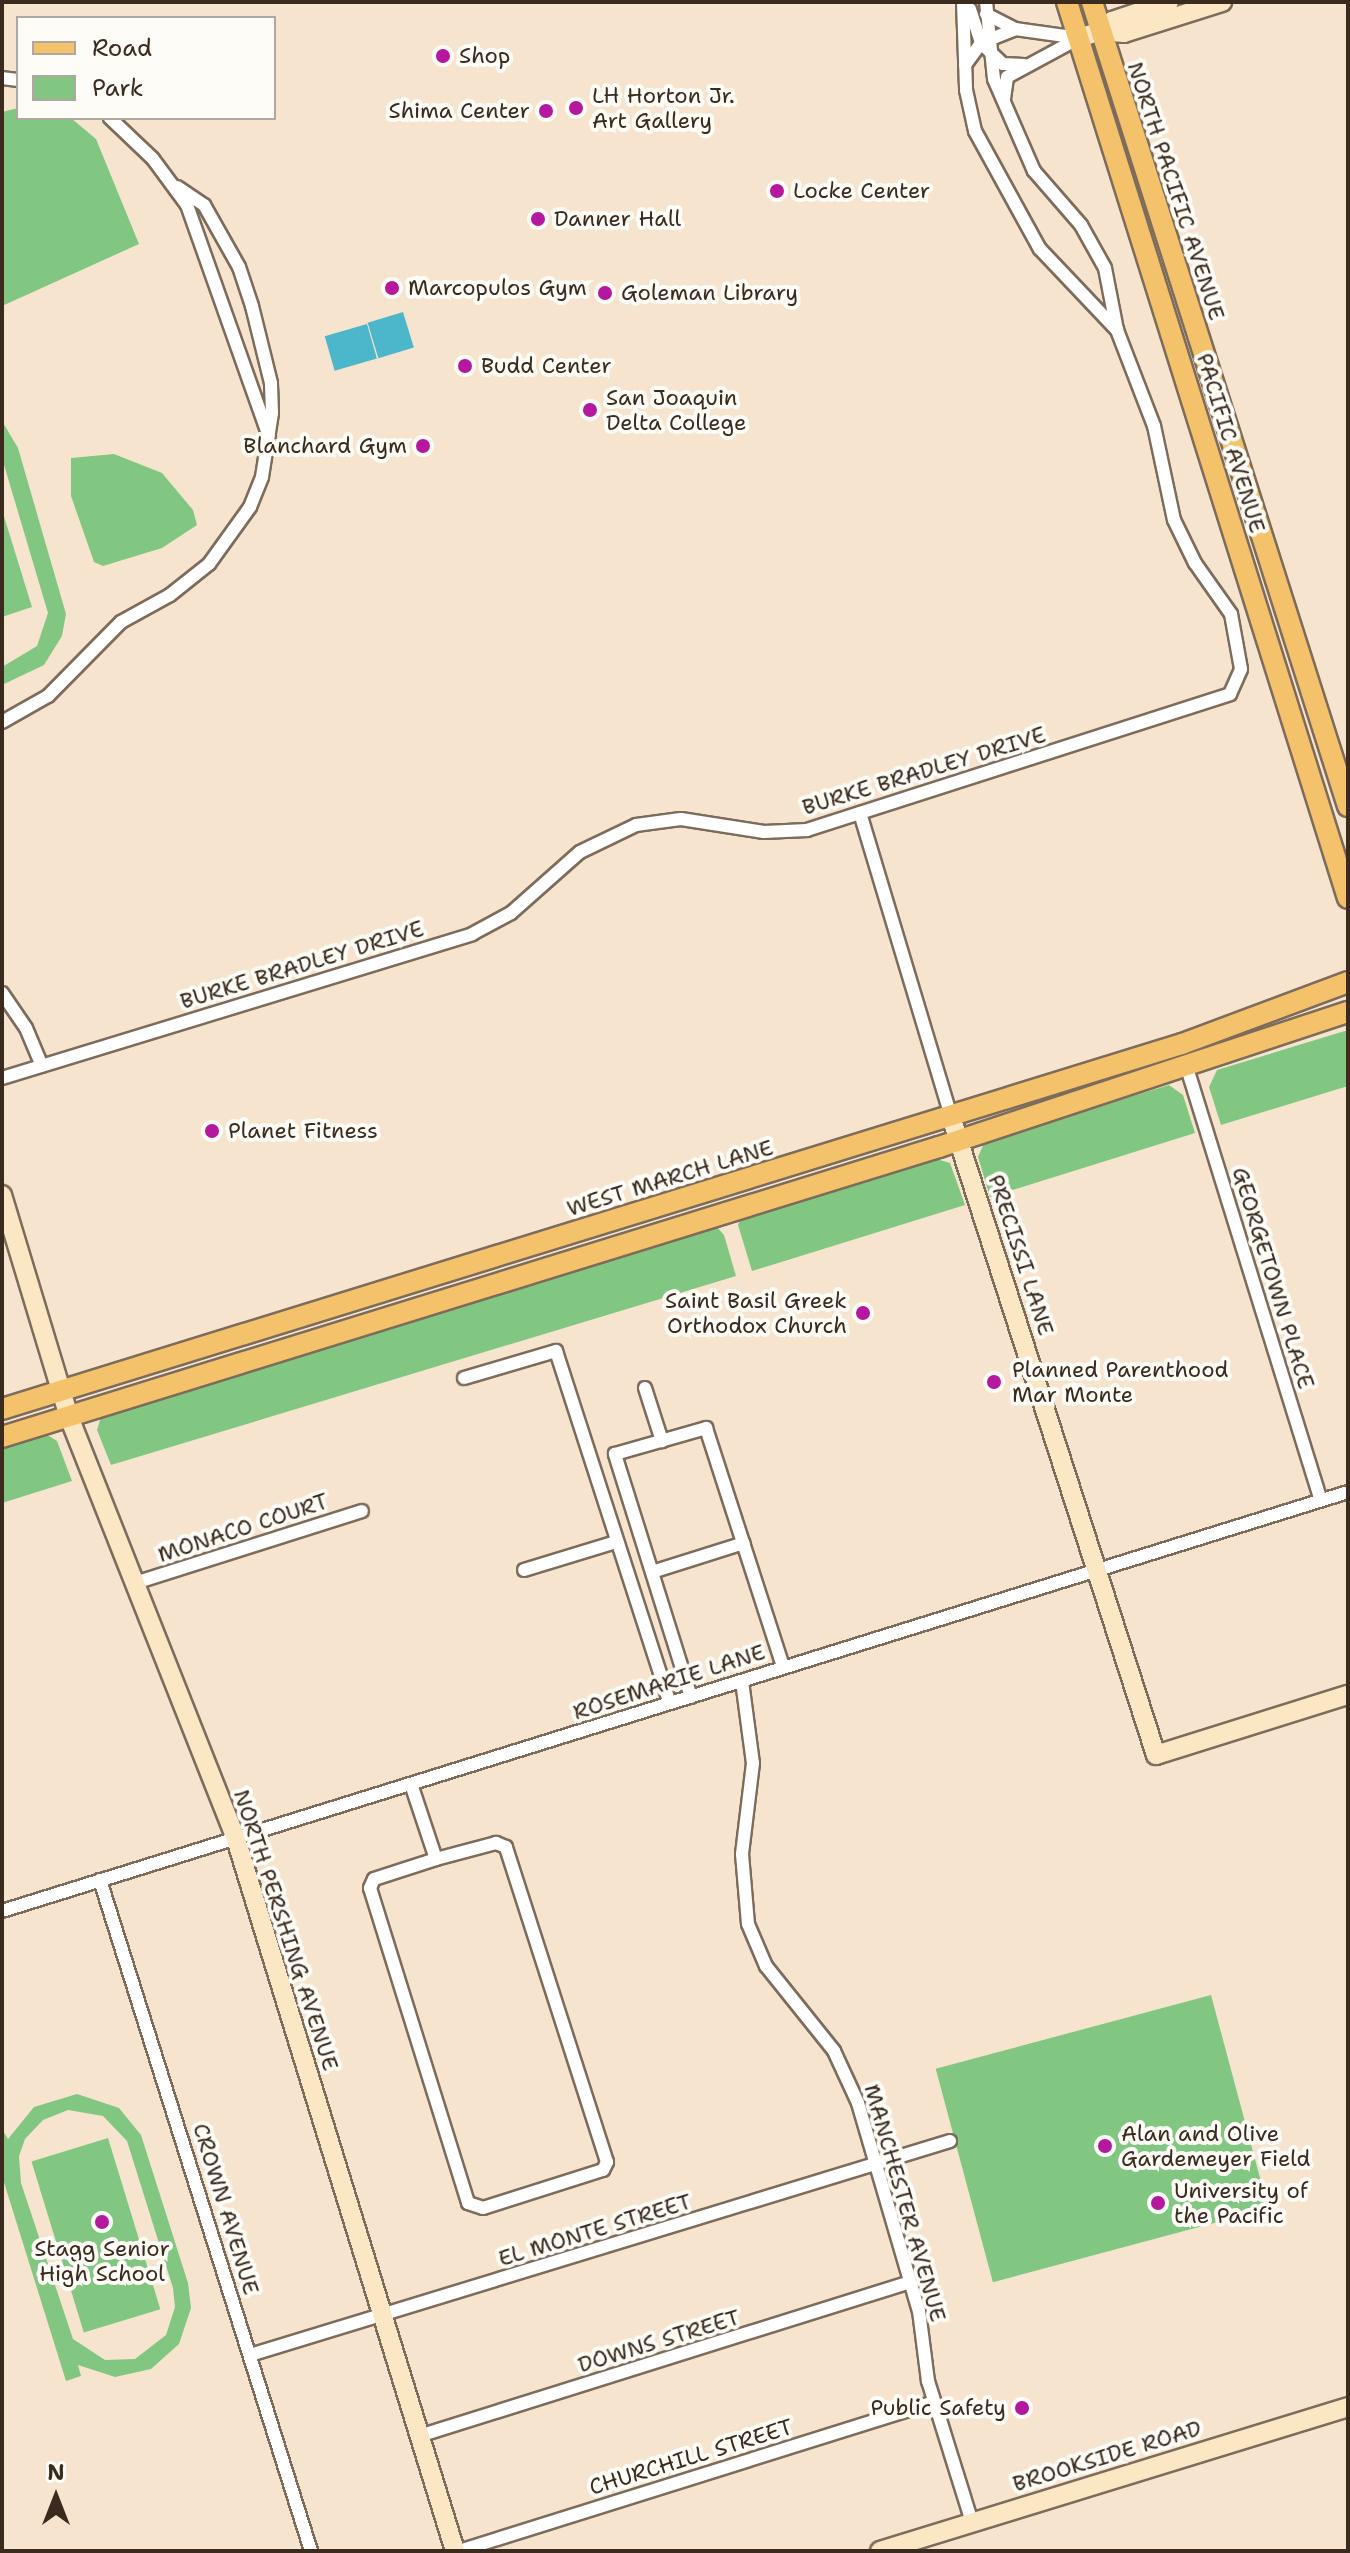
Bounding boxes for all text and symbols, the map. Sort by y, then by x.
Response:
legend [16,16,276,120]
text: Road [92,32,152,64]
place label: Shop [459,43,510,69]
marker: Shop [434,47,452,65]
street label: NORTH PACIFIC AVENUE [1122,59,1230,323]
text: Park [92,72,144,104]
place label: LH Horton Jr. Art Gallery [592,82,735,134]
place label: Shima Center [388,98,530,124]
marker: LH Horton Jr. Art Gallery [567,99,585,117]
marker: Shima Center [537,102,555,120]
place label: Locke Center [793,178,930,204]
marker: Locke Center [768,182,786,200]
place label: Danner Hall [554,206,681,232]
marker: Danner Hall [529,210,547,228]
place label: Marcopulos Gym [408,275,587,301]
marker: Marcopulos Gym [383,279,401,297]
place label: Goleman Library [621,280,798,306]
marker: Goleman Library [596,284,614,302]
street label: PACIFIC AVENUE [1191,350,1271,536]
place label: Budd Center [481,353,612,379]
marker: Budd Center [456,357,474,375]
place label: San Joaquin Delta College [606,384,746,436]
marker: San Joaquin Delta College [581,401,599,419]
place label: Blanchard Gym [243,433,407,459]
marker: Blanchard Gym [414,437,432,455]
street label: BURKE BRADLEY DRIVE [799,721,1049,821]
street label: BURKE BRADLEY DRIVE [177,915,427,1015]
place label: Planet Fitness [228,1118,378,1144]
marker: Planet Fitness [203,1122,221,1140]
street label: WEST MARCH LANE [564,1134,776,1222]
street label: GEORGETOWN PLACE [1227,1164,1319,1392]
street label: PRECISSI LANE [983,1171,1059,1339]
place label: Saint Basil Greek Orthodox Church [665,1287,847,1338]
marker: Saint Basil Greek Orthodox Church [854,1304,872,1322]
place label: Planned Parenthood Mar Monte [1012,1356,1229,1408]
marker: Planned Parenthood Mar Monte [983,1371,1005,1393]
street label: MONACO COURT [154,1488,332,1568]
street label: ROSEMARIE LANE [570,1639,768,1725]
street label: NORTH PERSHING AVENUE [228,1786,344,2074]
street label: MANCHESTER AVENUE [858,2081,952,2325]
street label: CROWN AVENUE [187,2120,265,2298]
place label: Alan and Olive Gardemeyer Field [1121,2120,1310,2172]
marker: Alan and Olive Gardemeyer Field [1096,2137,1114,2155]
place label: University of the Pacific [1174,2177,1308,2228]
street label: EL MONTE STREET [495,2188,695,2272]
marker: University of the Pacific [1149,2194,1167,2212]
marker: Stagg Senior High School [93,2213,111,2231]
place label: Stagg Senior High School [34,2235,170,2286]
street label: DOWNS STREET [575,2304,743,2378]
place label: Public Safety [870,2395,1006,2421]
marker: Public Safety [1013,2399,1031,2417]
street label: CHURCHILL STREET [586,2413,796,2501]
street label: BROOKSIDE ROAD [1010,2415,1204,2497]
north arrow [16,2457,96,2537]
text: N [47,2458,65,2487]

